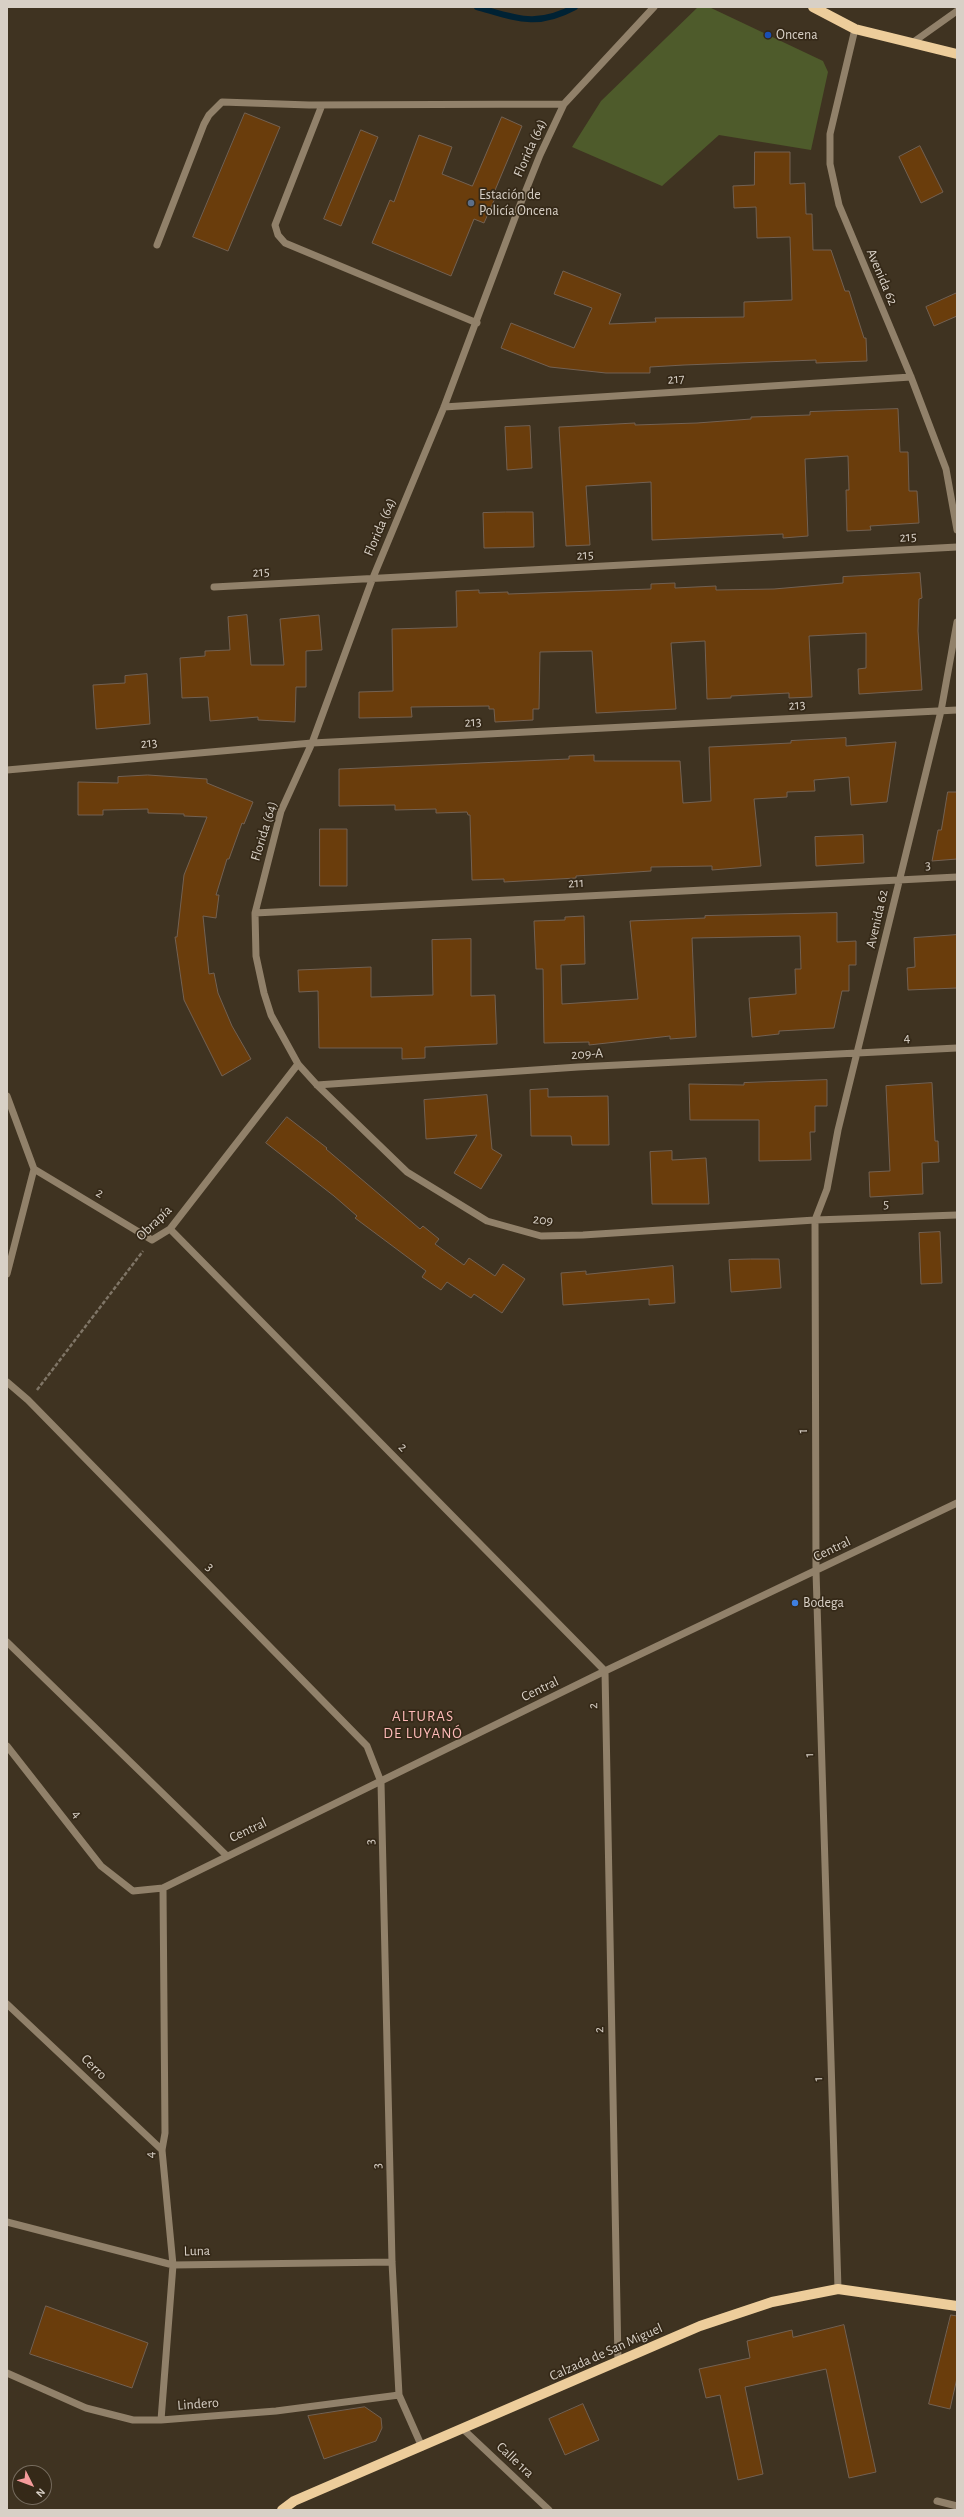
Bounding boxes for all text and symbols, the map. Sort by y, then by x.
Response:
place label: Oncena [776,27,818,43]
marker: Oncena [763,30,773,40]
street label: Florida (64) [510,116,550,180]
place label: Estación de Policía Oncena [479,187,559,220]
marker: Estación de Policía Oncena [466,198,476,208]
street label: Avenida 62 [863,246,901,308]
street label: 217 [667,370,685,388]
street label: Florida (64) [360,495,400,559]
street label: 215 [899,528,917,546]
street label: 215 [576,546,594,564]
street label: 215 [252,563,270,581]
street label: 213 [788,696,806,714]
street label: 213 [464,713,482,731]
street label: 213 [140,734,158,752]
street label: Florida (64) [247,799,281,863]
street label: 3 [925,857,931,873]
street label: 211 [568,874,584,892]
street label: Avenida 62 [862,888,892,950]
street label: 4 [903,1029,911,1047]
street label: 209-A [571,1045,603,1063]
street label: 2 [93,1184,107,1202]
street label: 5 [883,1196,889,1212]
street label: Obrapía [132,1202,176,1244]
street label: 209 [532,1210,554,1230]
street label: 1 [795,1429,811,1433]
street label: 2 [395,1439,411,1455]
street label: Central [811,1533,853,1565]
street label: 3 [202,1559,218,1575]
place label: Bodega [803,1595,844,1611]
marker: Bodega [790,1598,800,1608]
street label: Central [519,1673,561,1705]
street label: 2 [585,1703,601,1709]
district label: ALTURAS DE LUYANÓ [383,1707,463,1742]
street label: 1 [801,1752,817,1758]
street label: 4 [68,1806,86,1822]
street label: Central [227,1814,269,1846]
street label: 3 [362,1839,378,1845]
street label: 2 [591,2027,607,2033]
street label: Cerro [78,2051,110,2083]
street label: 1 [810,2076,826,2082]
street label: 4 [142,2151,158,2159]
street label: 3 [369,2163,385,2169]
street label: Luna [184,2242,210,2260]
street label: Calzada de San Miguel [547,2320,665,2384]
street label: Lindero [177,2394,219,2414]
street label: Calle 1ra [493,2438,537,2482]
north arrow [12,2465,52,2505]
text: N [34,2486,47,2499]

